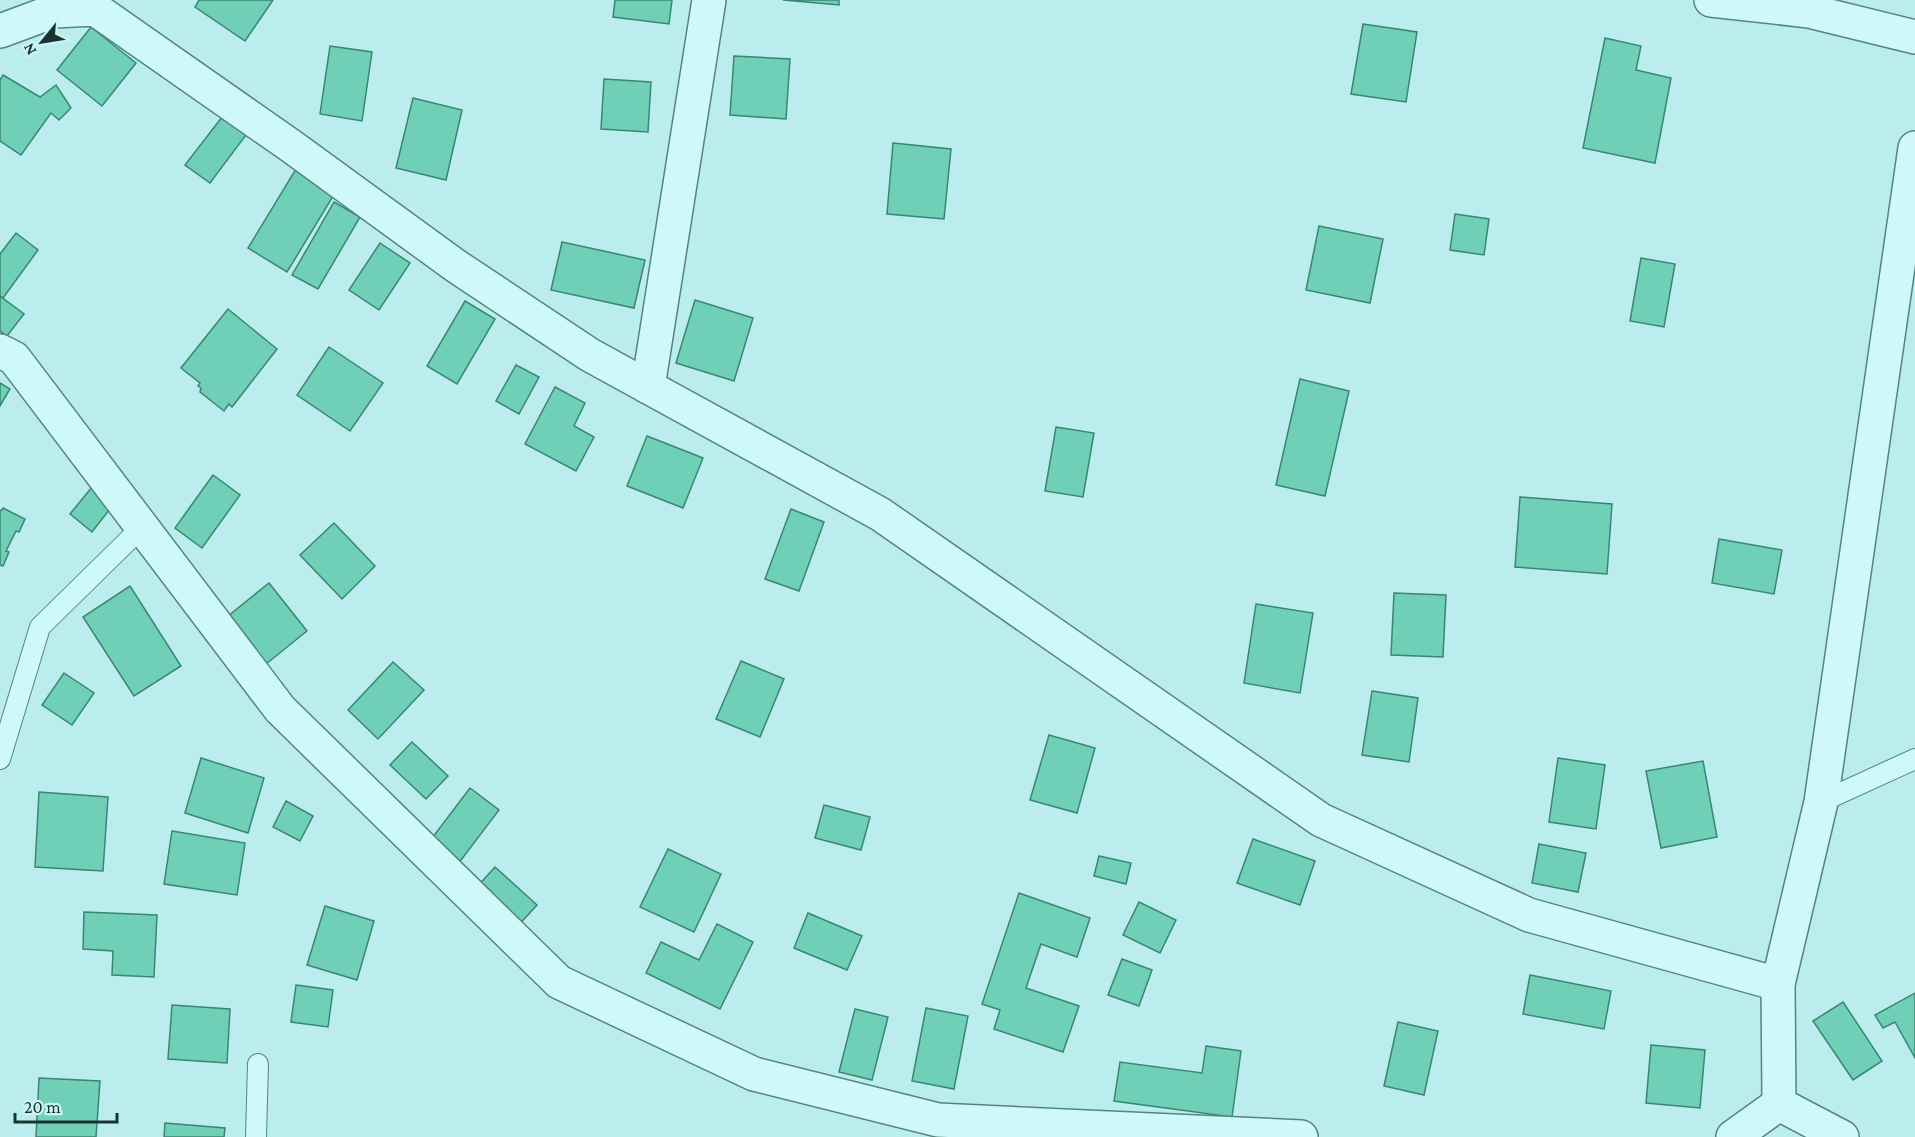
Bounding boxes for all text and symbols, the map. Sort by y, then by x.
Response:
north arrow [12,12,72,72]
text: N [19,40,40,58]
scale bar [15,1086,117,1124]
text: 20 m [24,1097,61,1117]

